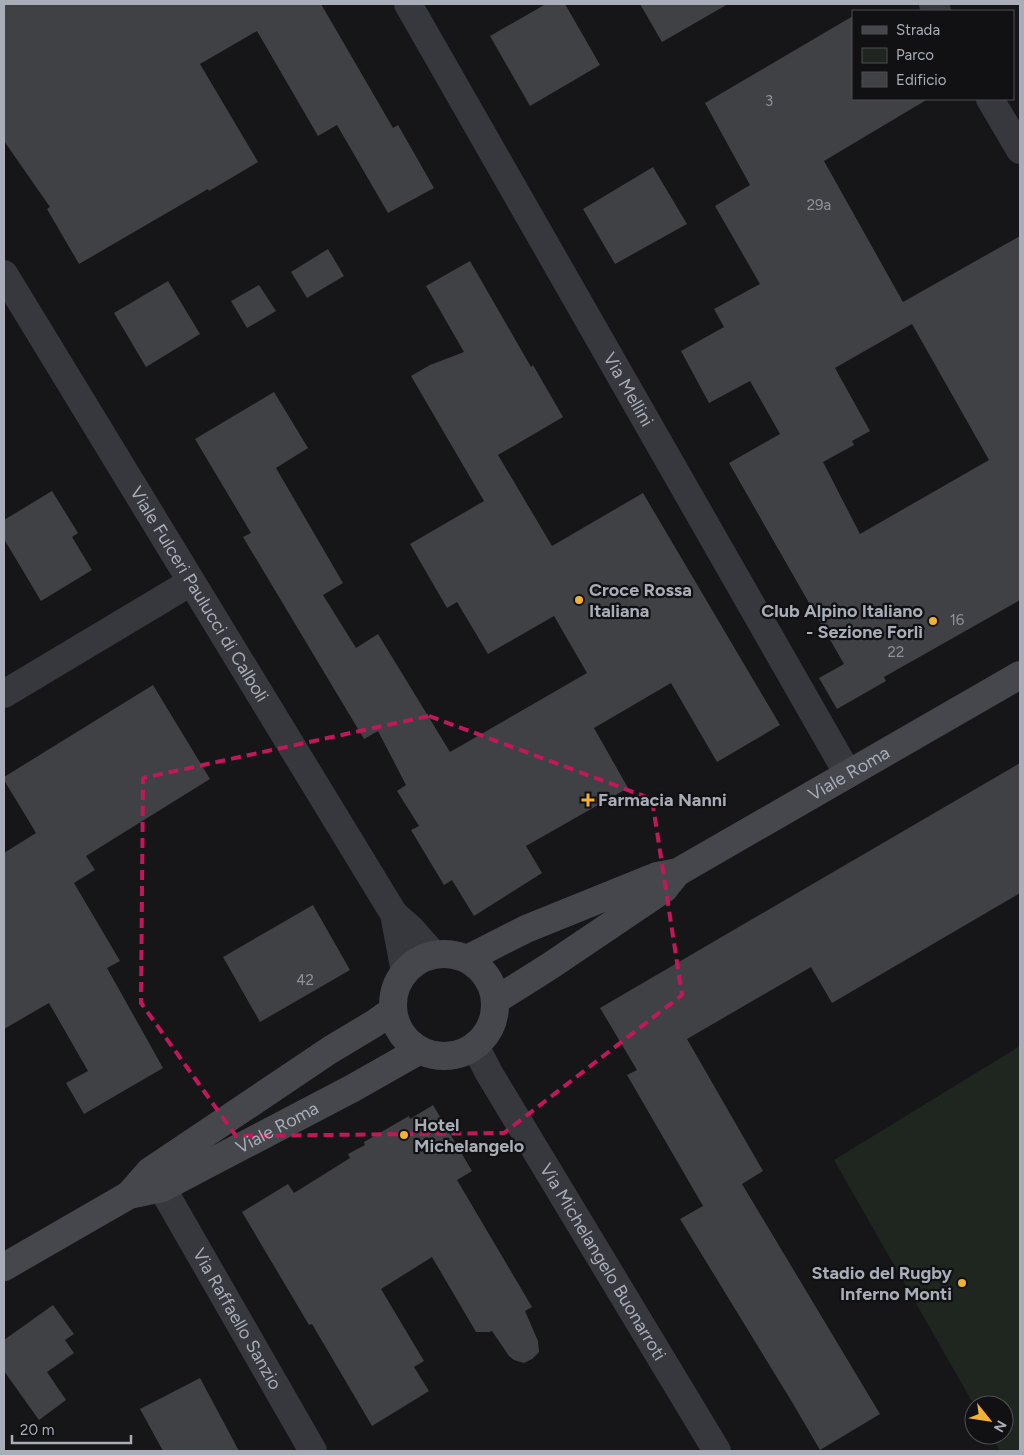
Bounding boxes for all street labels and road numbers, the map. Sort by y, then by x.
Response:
street label: Via Mellini [598,349,658,430]
street label: Viale Fulceri Paulucci di Calboli [125,483,273,706]
street label: Viale Roma [804,742,893,806]
street label: Viale Roma [232,1097,322,1158]
street label: Via Michelangelo Buonarroti [535,1159,671,1364]
street label: Via Raffaello Sanzio [188,1244,286,1394]

